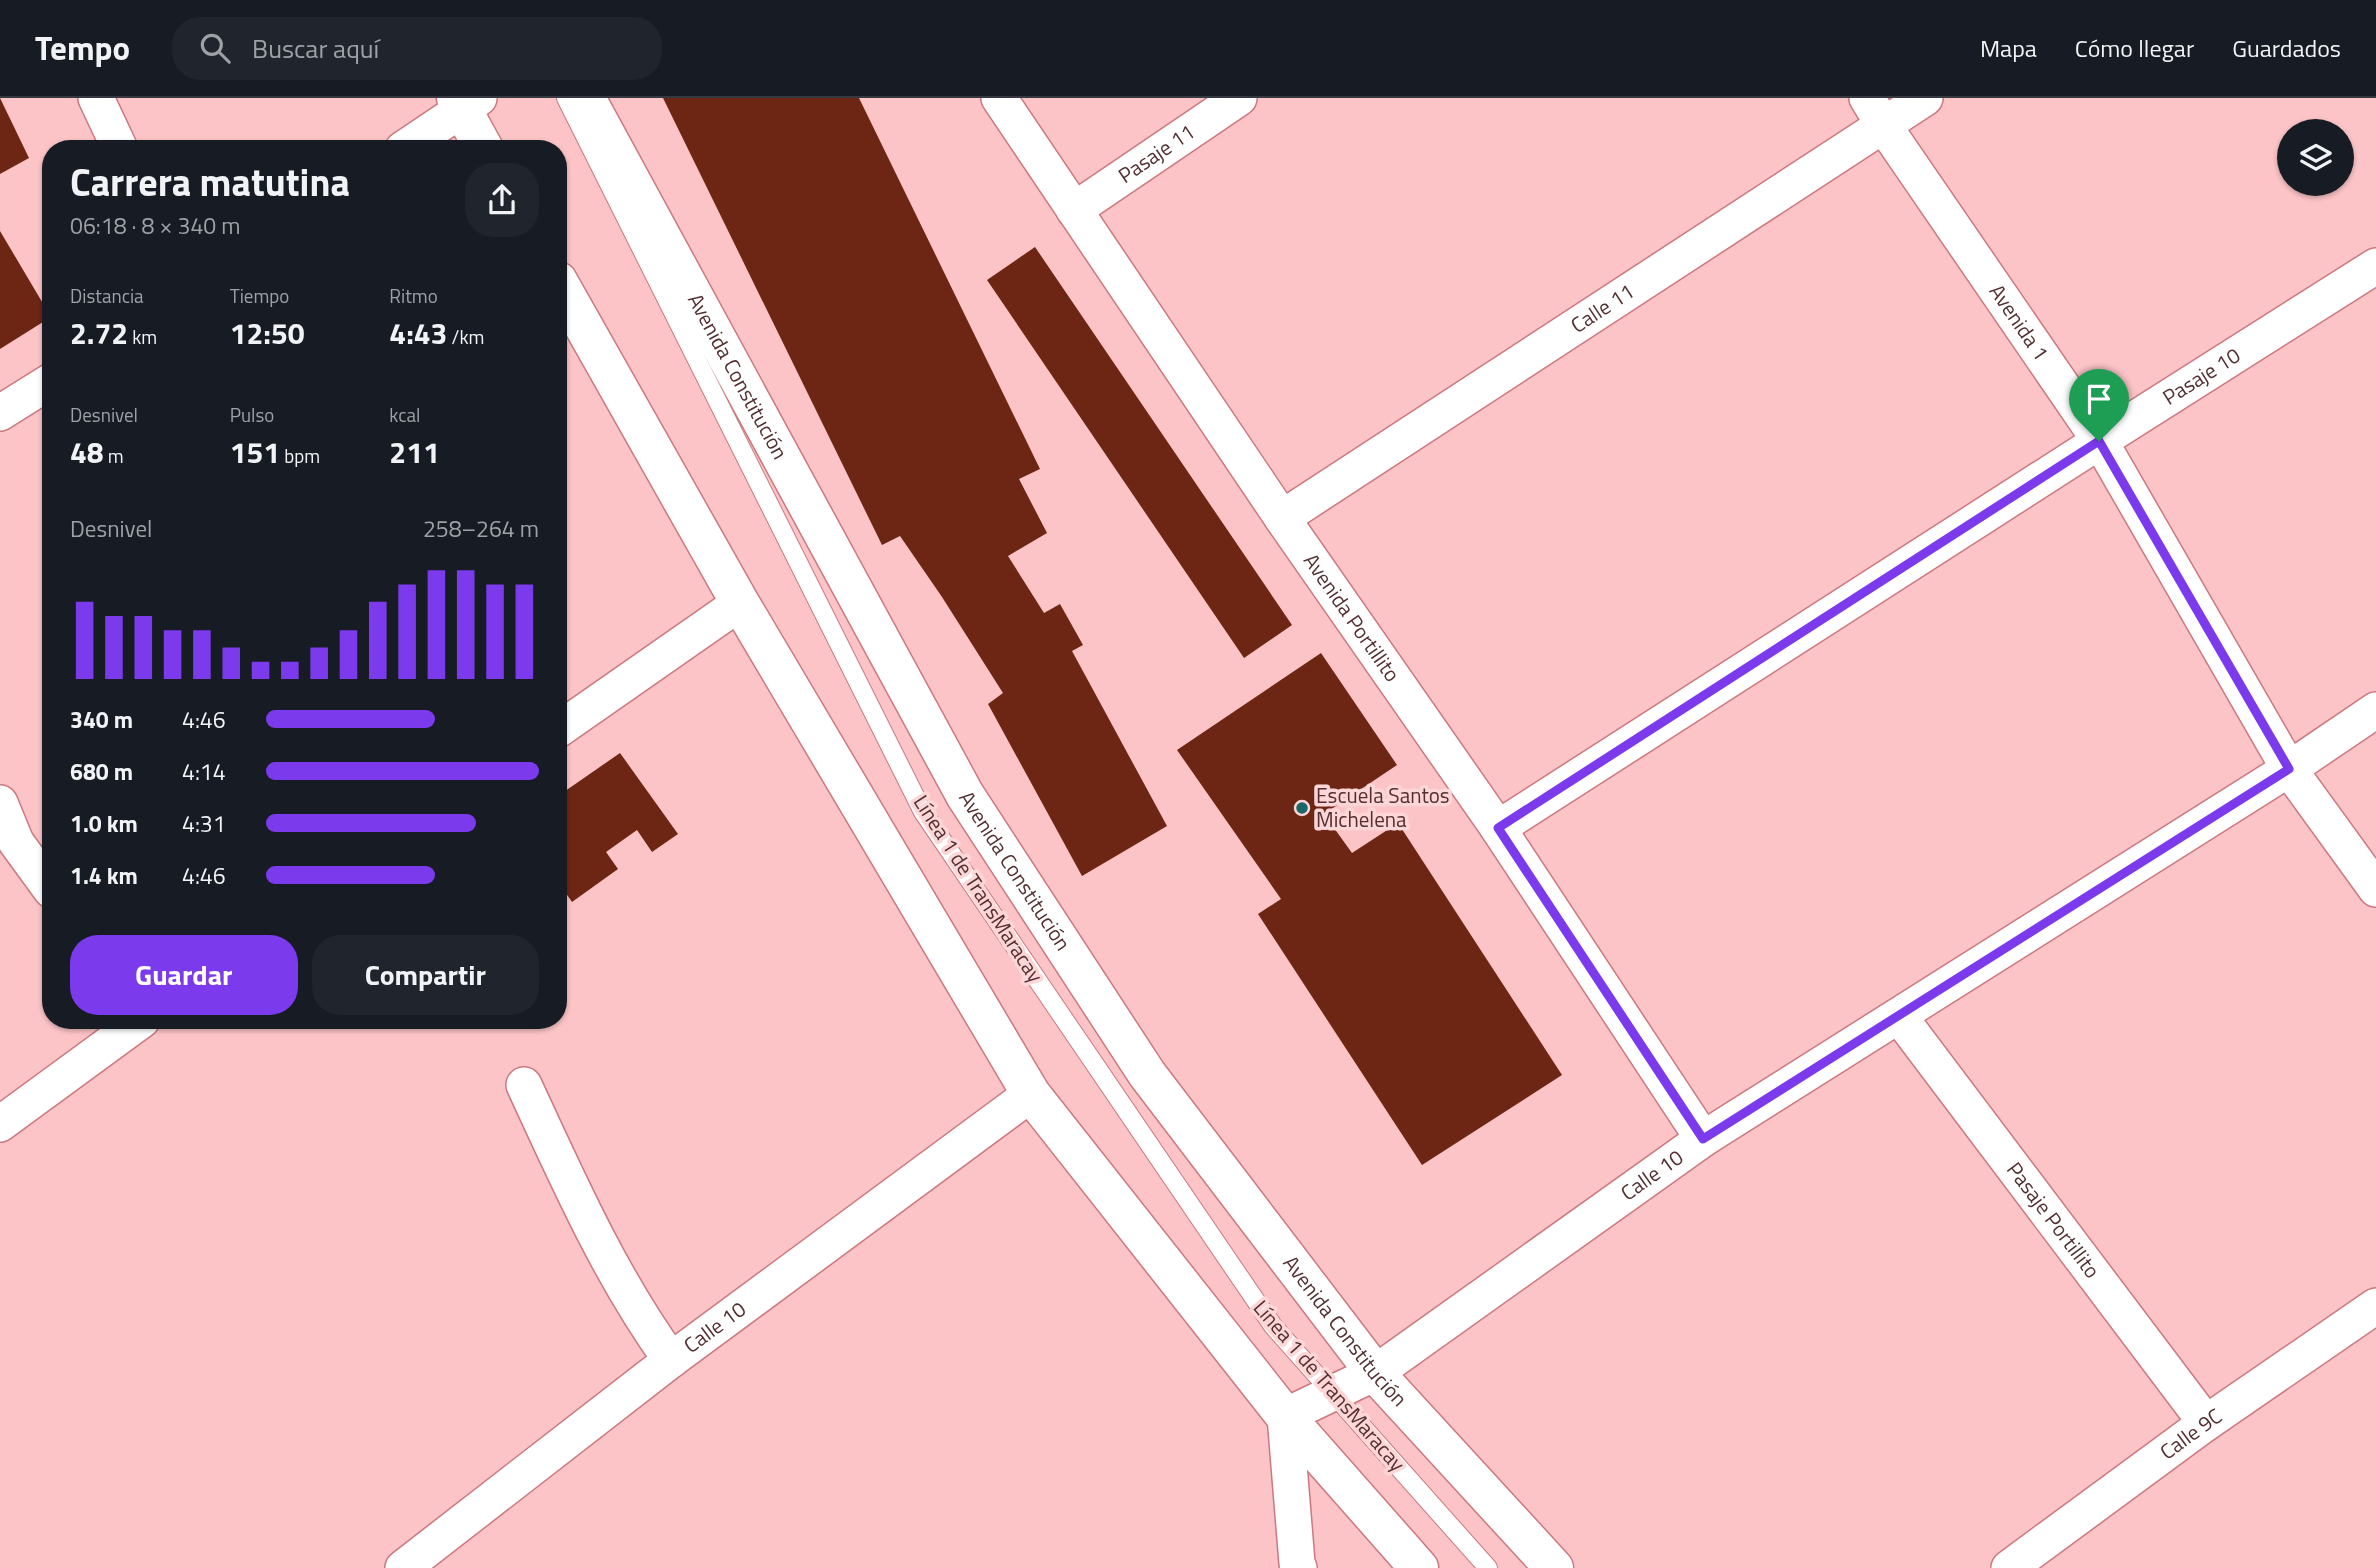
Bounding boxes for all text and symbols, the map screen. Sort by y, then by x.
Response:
search box [172,17,662,80]
text: Tempo [35,23,130,73]
icon: search [196,29,234,67]
text: Buscar aquí [252,29,379,68]
text: Mapa [1980,30,2037,66]
text: Cómo llegar [2075,30,2194,66]
text: Guardados [2232,30,2341,66]
street label: Pasaje 11 [1111,115,1201,191]
map controls [2277,119,2354,196]
button: layers [2277,119,2354,196]
text: Carrera matutina [70,153,350,211]
button: share [465,163,539,237]
text: 06:18 · 8 × 340 m [70,208,240,243]
street label: Calle 11 [1564,275,1640,340]
street label: Avenida 1 [1982,277,2057,367]
text: Distancia [70,281,144,310]
text: Tiempo [230,281,289,310]
text: Ritmo [389,281,438,310]
street label: Avenida Constitución [680,287,797,465]
text: 2.72 [70,310,128,356]
text: 12:50 [230,310,305,356]
text: 4:43 [389,310,447,356]
text: km [128,322,157,351]
text: /km [447,322,484,351]
street label: Pasaje 10 [2156,339,2246,412]
pin [2069,369,2129,441]
icon: arrive [2080,380,2118,418]
text: Desnivel [70,400,138,429]
text: Pulso [230,400,274,429]
text: kcal [389,400,420,429]
text: 48 [70,429,104,475]
text: 151 [230,429,280,475]
text: 211 [389,429,440,475]
text: m [104,441,124,470]
text: bpm [280,441,320,470]
text: Desnivel [70,511,152,546]
text: 258–264 m [423,511,539,546]
street label: Avenida Portillito [1296,546,1408,688]
text: 340 m [70,702,133,737]
text: 4:46 [182,702,226,737]
text: 680 m [70,754,133,789]
text: 4:14 [182,754,226,789]
place label: Escuela Santos Michelena [1316,779,1450,835]
street label: Avenida Constitución [951,784,1079,957]
street label: Línea 1 de TransMaracay [906,788,1052,989]
marker: Escuela Santos Michelena [1294,800,1310,816]
text: 1.0 km [70,806,138,841]
text: 4:31 [182,806,226,841]
text: 1.4 km [70,858,138,893]
text: 4:46 [182,858,226,893]
button: Guardar [70,935,298,1015]
button: Compartir [312,935,539,1015]
street label: Calle 10 [1614,1141,1689,1208]
street label: Pasaje Portillito [1999,1155,2108,1285]
street label: Avenida Constitución [1276,1248,1415,1413]
street label: Calle 10 [677,1293,752,1360]
street label: Línea 1 de TransMaracay [1246,1293,1413,1478]
street label: Calle 9C [2153,1400,2228,1467]

